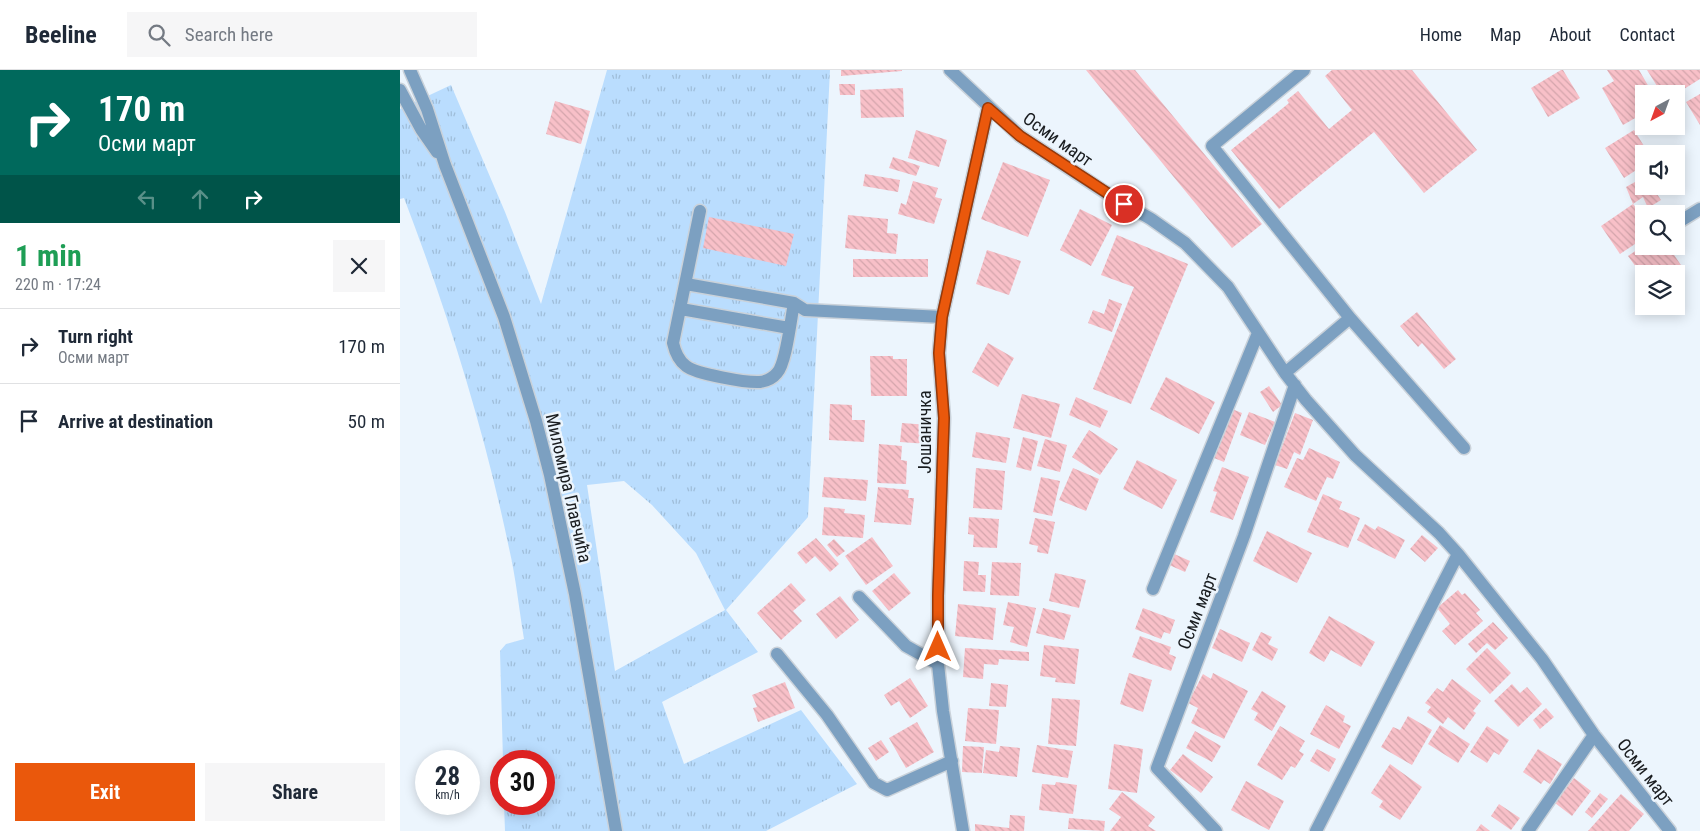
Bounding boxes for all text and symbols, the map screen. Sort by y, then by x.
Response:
search box [127,12,477,57]
text: Beeline [25,21,97,49]
icon: search [145,21,173,49]
text: Search here [185,23,273,46]
text: Home [1420,24,1462,45]
text: Map [1490,24,1521,45]
text: About [1549,24,1591,45]
text: Contact [1619,24,1675,45]
north arrow [1635,85,1685,135]
map controls [1635,85,1685,315]
text: 170 m [98,89,185,130]
icon: right [15,90,80,155]
street label: Осми март [1019,107,1097,171]
text: Осми март [98,131,196,156]
button: sound [1635,145,1685,195]
pin [1103,183,1145,225]
icon: left [133,185,161,213]
icon: ahead [186,185,214,213]
icon: right [239,185,267,213]
icon: arrive [1110,190,1138,218]
button: search [1635,205,1685,255]
text: 1 min [15,238,82,273]
button: close [333,240,385,292]
button: layers [1635,265,1685,315]
text: 220 m · 17:24 [15,275,101,294]
text: Turn right [58,325,133,348]
icon: right [15,332,43,360]
text: 170 m [338,335,385,358]
text: Осми март [58,348,129,367]
street label: Јошаничка [914,390,935,474]
icon: arrive [15,407,43,435]
text: Arrive at destination [58,410,213,433]
text: 50 m [348,410,385,433]
street label: Миломира Главчића [542,411,596,565]
street label: Осми март [1173,570,1221,652]
position arrow [911,620,963,672]
street label: Осми март [1613,734,1679,810]
speed limit sign: 30 [490,750,555,815]
text: 28 [435,762,460,791]
button: Exit [15,763,195,821]
button: Share [205,763,385,821]
text: km/h [435,788,460,802]

